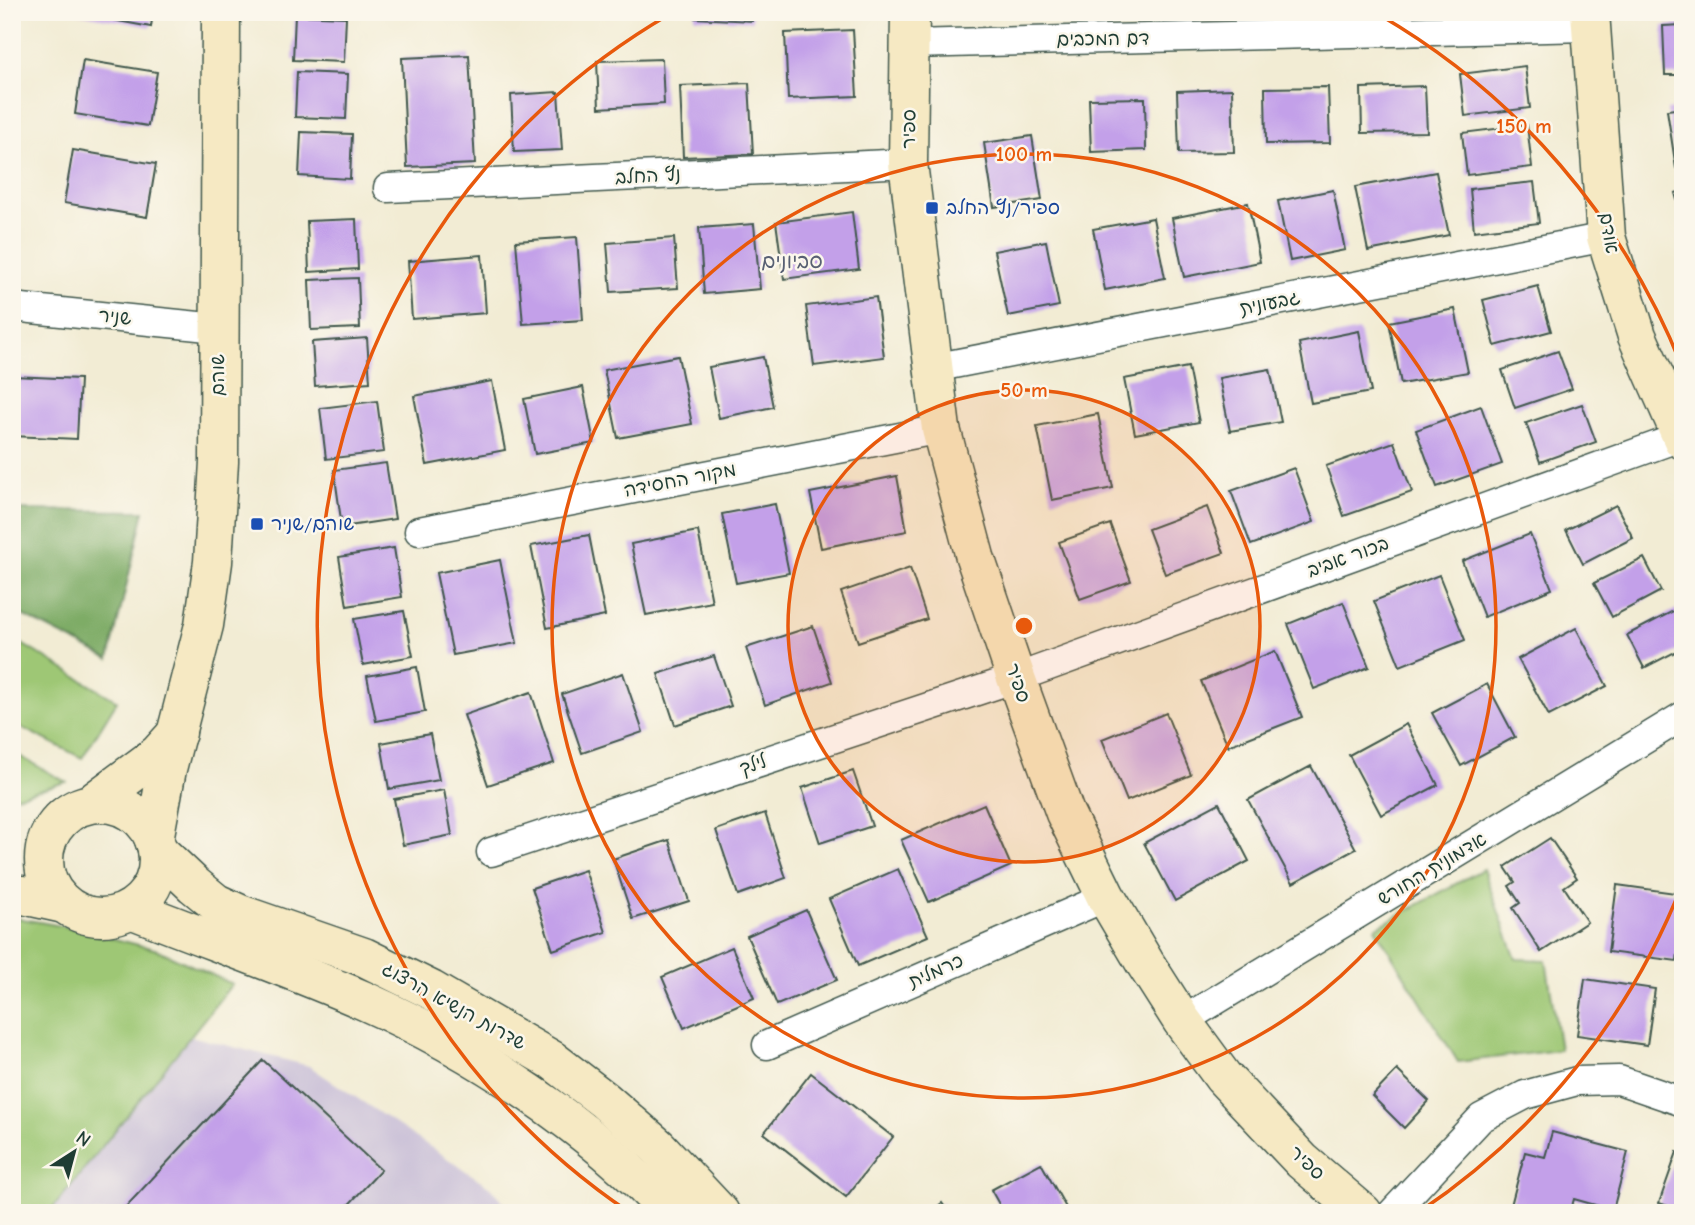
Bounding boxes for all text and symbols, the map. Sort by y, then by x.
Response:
street label: דם המכבים [1056,27,1150,51]
street label: ספיר [898,109,920,149]
text: 150 m [1496,114,1552,138]
text: 100 m [996,142,1052,166]
street label: נץ החלב [615,163,681,189]
place label: ספיר/נץ החלב [946,197,1060,219]
marker: ספיר/נץ החלב [924,200,940,216]
street label: אודם [1595,211,1623,255]
district label: סביונים [761,249,823,273]
street label: גבעונית [1238,286,1302,320]
street label: שניר [97,304,133,330]
street label: שוהם [207,354,229,396]
text: 50 m [1000,378,1048,402]
street label: מקור החסידה [622,458,738,502]
place label: שוהם/שניר [271,513,354,535]
marker: שוהם/שניר [249,516,265,532]
street label: בכור אביב [1304,532,1392,582]
centre of rings [1012,614,1036,638]
street label: ספיר [1001,661,1035,705]
street label: לילך [737,750,770,781]
street label: אדמונית החורש [1374,828,1490,910]
street label: כרמלית [904,949,967,993]
street label: שדרות הנשיא הרצוג [378,957,530,1055]
north arrow [38,1116,108,1186]
text: N [72,1127,95,1152]
street label: ספיר [1285,1141,1329,1185]

